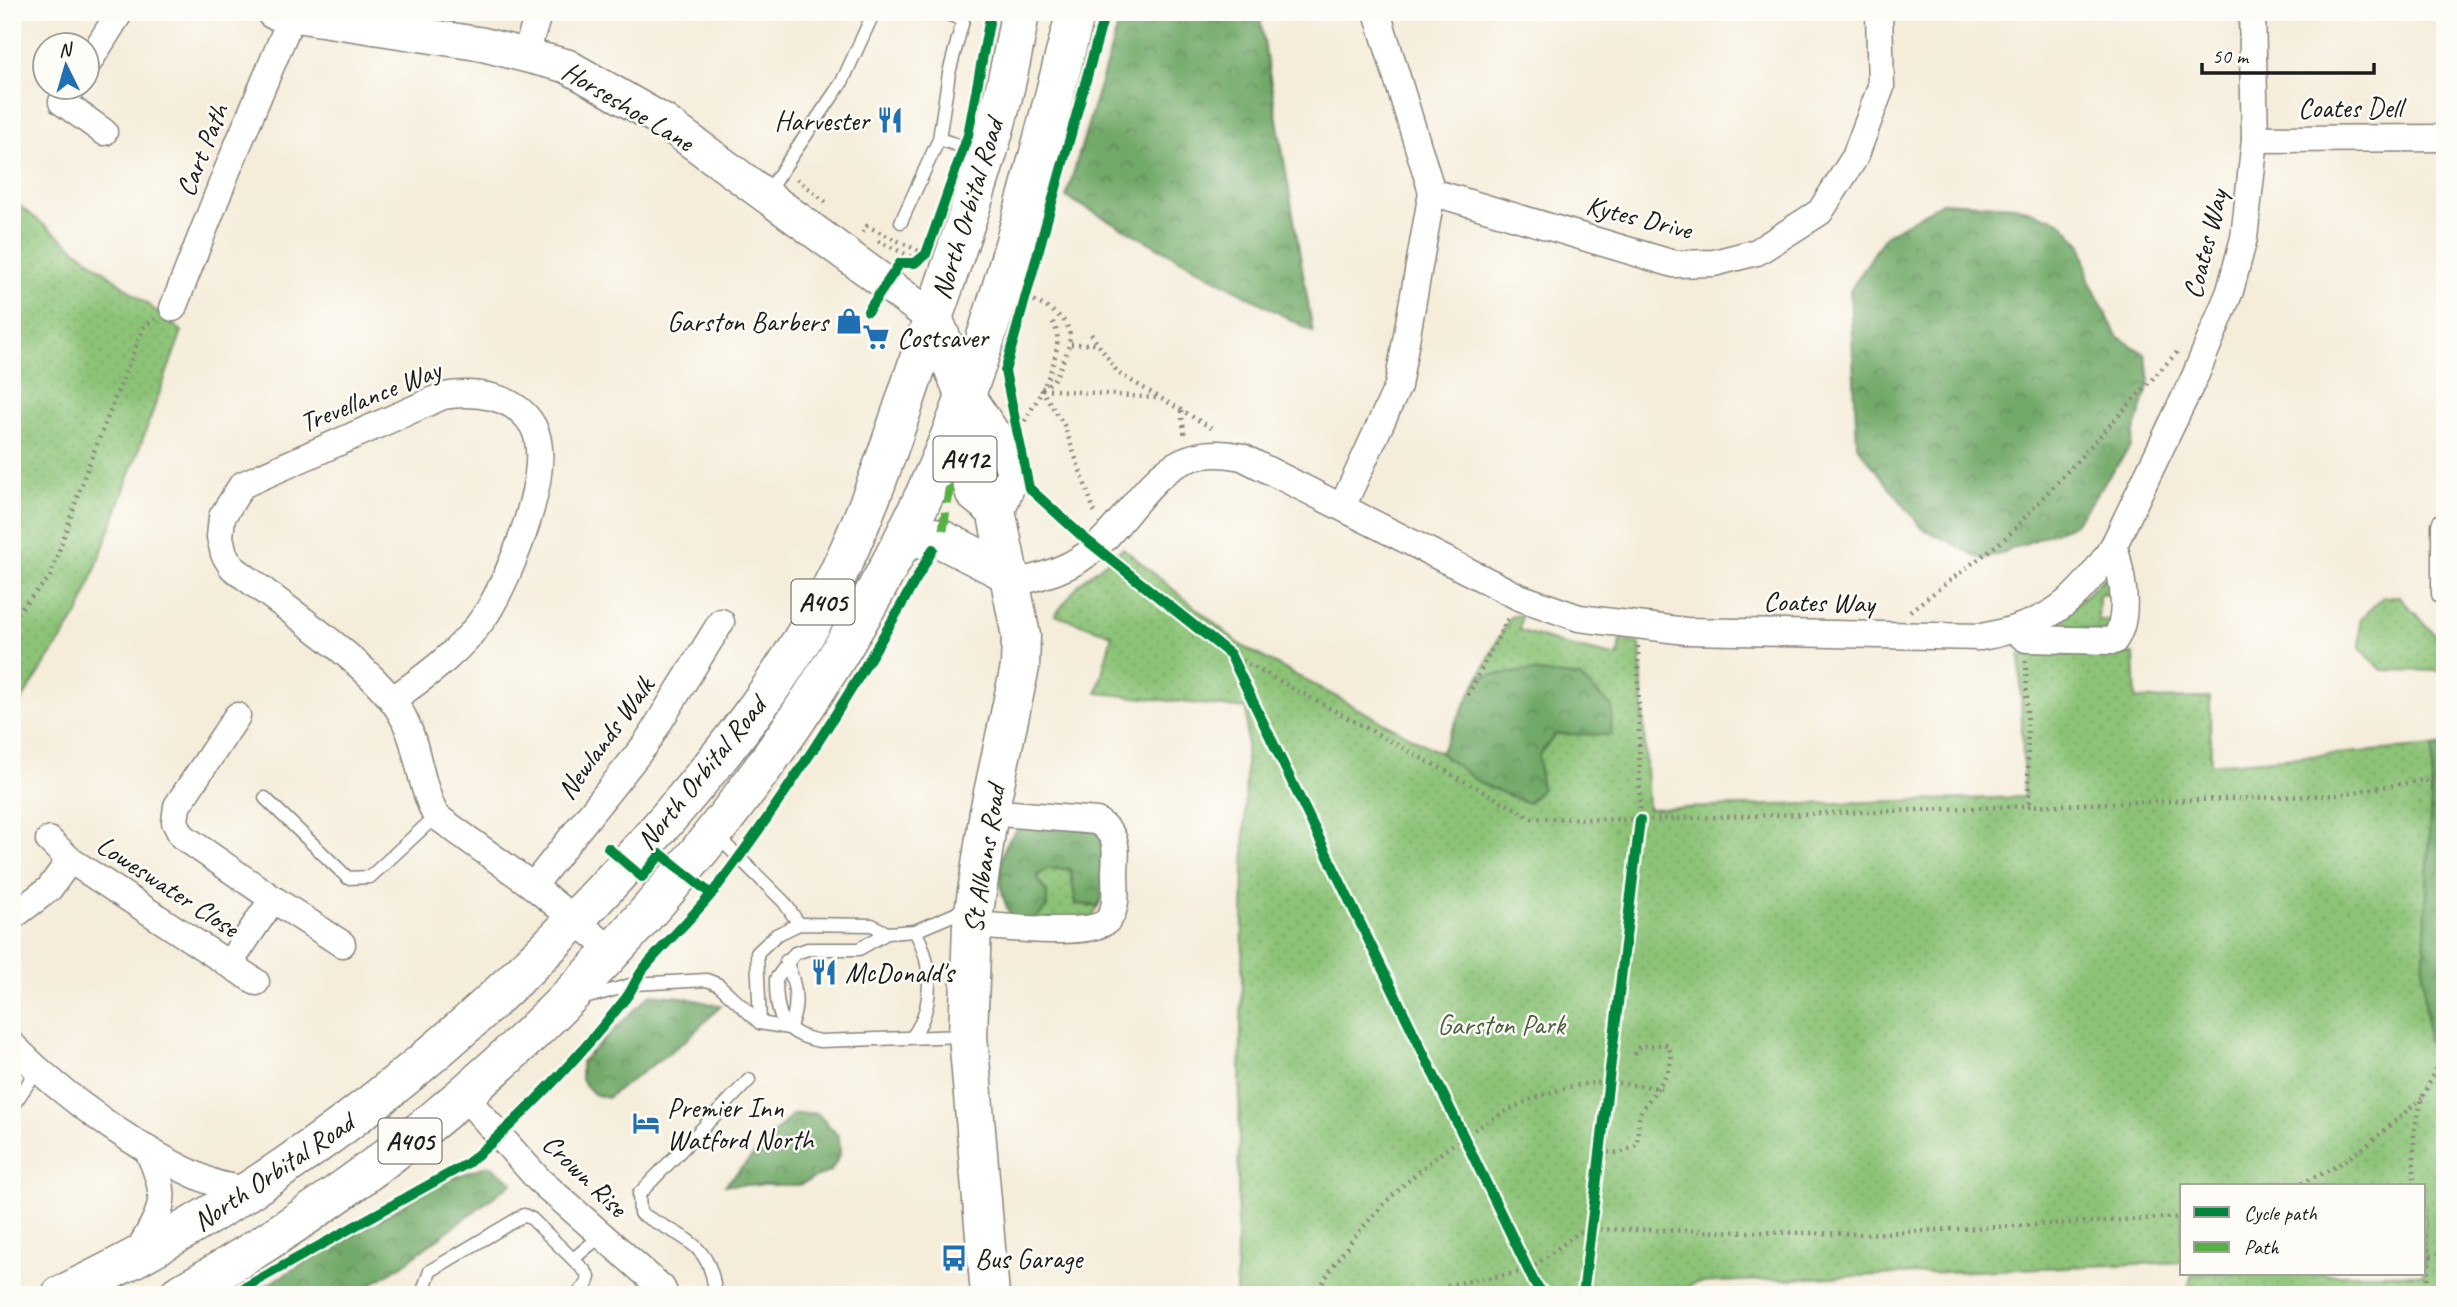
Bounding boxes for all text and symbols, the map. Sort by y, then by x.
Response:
north arrow [32,32,102,102]
scale bar [2202,32,2373,76]
text: N [58,37,75,63]
text: 50 m [2212,43,2250,69]
street label: Horseshoe Lane [556,53,702,160]
street label: Coates Dell [2298,90,2407,125]
street label: Cart Path [168,97,237,201]
place label: Harvester [775,103,871,138]
restaurant icon: Harvester [875,105,905,135]
street label: North Orbital Road [923,111,1012,303]
street label: Coates Way [2175,184,2236,302]
street label: Kytes Drive [1583,187,1697,247]
place label: Garston Barbers [667,304,830,339]
shop icon: Garston Barbers [834,306,864,336]
place label: Costsaver [897,320,990,355]
supermarket icon: Costsaver [861,322,891,352]
street label: Trevellance Way [294,351,448,440]
road number: A412 [934,436,996,481]
road number: A405 [792,580,854,624]
street label: Coates Way [1763,584,1877,621]
street label: Newlands Walk [549,668,663,806]
street label: North Orbital Road [629,686,776,857]
street label: St Albans Road [955,779,1014,936]
street label: Loweswater Close [90,827,247,946]
place label: McDonald's [845,955,956,990]
restaurant icon: McDonald's [809,957,839,987]
park label: Garston Park [1437,1007,1567,1042]
place label: Premier Inn Watford North [667,1090,816,1157]
street label: North Orbital Road [186,1103,364,1239]
hotel icon: Premier Inn Watford North [631,1108,661,1138]
road number: A405 [378,1118,442,1164]
street label: Crown Rise [535,1126,636,1225]
legend [2180,1184,2426,1276]
text: Cycle path [2244,1200,2317,1226]
text: Path [2244,1234,2280,1260]
place label: Bus Garage [975,1241,1084,1276]
bus stop icon: Bus Garage [939,1243,969,1273]

